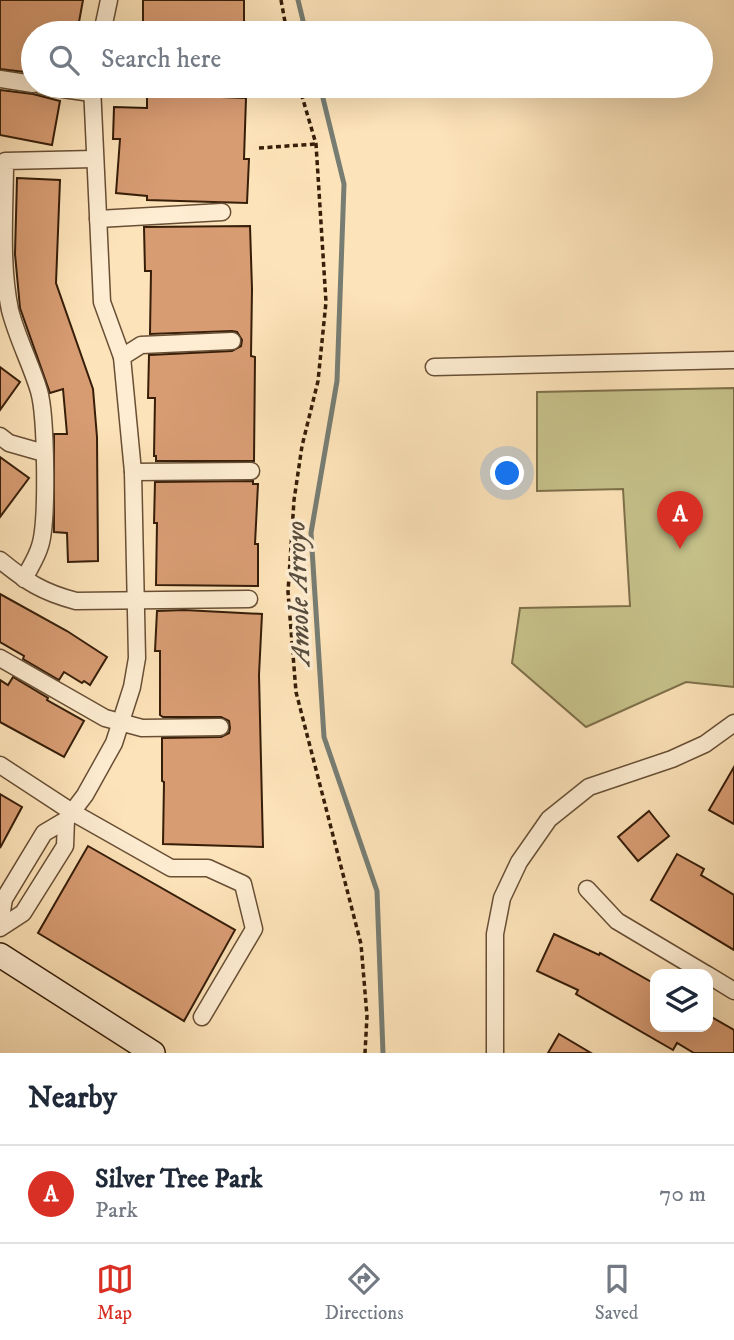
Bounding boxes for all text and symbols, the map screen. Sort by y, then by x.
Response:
search box [21,21,713,98]
icon: search [45,41,83,79]
text: Search here [101,43,221,76]
your location [490,456,524,490]
pin: A [657,491,703,549]
water label: Amole Arroyo [278,520,319,669]
map controls [650,969,713,1032]
button: layers [650,969,713,1032]
text: Nearby [28,1080,117,1117]
text: Silver Tree Park [95,1163,263,1196]
text: A [44,1180,58,1209]
text: 70 m [659,1180,706,1209]
text: Park [95,1196,138,1225]
tab: Map [96,1260,134,1325]
tab: Directions [325,1260,404,1325]
tab: Saved [595,1260,638,1325]

